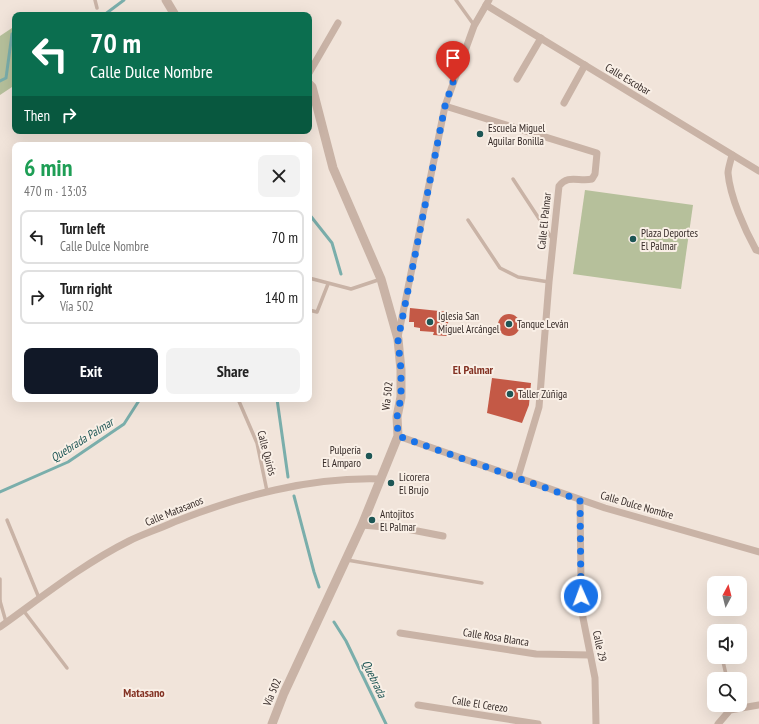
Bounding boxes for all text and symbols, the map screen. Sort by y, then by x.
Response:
text: 70 m [90,24,141,61]
icon: left [24,28,76,80]
pin [436,41,470,82]
icon: arrive [442,47,464,69]
text: Calle Dulce Nombre [90,60,213,83]
street label: Calle Escobar [603,60,653,98]
icon: right [58,104,80,126]
text: Then [24,106,50,125]
place label: Escuela Miguel Aguilar Bonilla [488,121,545,148]
marker: Escuela Miguel Aguilar Bonilla [475,129,485,139]
text: 6 min [24,152,72,183]
button: close [258,155,300,197]
text: 470 m · 13:03 [24,183,87,200]
street label: Calle El Palmar [534,192,554,250]
text: Turn left [60,219,105,238]
icon: left [26,226,48,248]
place label: Plaza Deportes El Palmar [641,226,698,253]
text: 70 m [272,228,298,247]
marker: Plaza Deportes El Palmar [628,234,638,244]
text: Calle Dulce Nombre [60,238,149,255]
text: Turn right [60,279,112,298]
icon: right [26,286,48,308]
text: 140 m [265,288,298,307]
text: Vía 502 [60,298,94,315]
place label: Iglesia San Miguel Arcángel [438,309,500,336]
marker: Iglesia San Miguel Arcángel [425,317,435,327]
place label: Tanque Leván [517,317,569,331]
marker: Tanque Leván [504,319,514,329]
button: Exit [24,348,158,394]
button: Share [166,348,300,394]
district label: El Palmar [453,362,494,377]
street label: Vía 502 [378,381,395,412]
place label: Taller Zúñiga [518,387,567,401]
marker: Taller Zúñiga [505,389,515,399]
water label: Quebrada Palmar [48,413,117,465]
street label: Calle Quirós [254,429,280,477]
place label: Pulpería El Amparo [322,443,361,470]
marker: Pulpería El Amparo [364,451,374,461]
place label: Licorera El Brujo [399,470,429,497]
marker: Licorera El Brujo [386,478,396,488]
street label: Calle Dulce Nombre [599,488,675,522]
street label: Calle Matasanos [143,493,205,529]
place label: Antojitos El Palmar [380,507,416,534]
marker: Antojitos El Palmar [367,515,377,525]
position arrow [560,575,602,617]
north arrow [707,576,747,616]
map controls [707,576,747,712]
button: sound [707,624,747,664]
street label: Calle Rosa Blanca [462,625,530,649]
street label: Calle 29 [590,629,610,663]
water label: Quebrada [359,657,390,701]
button: search [707,672,747,712]
street label: Vía 502 [260,676,284,709]
district label: Matasano [123,685,165,700]
street label: Calle El Cerezo [451,693,509,715]

